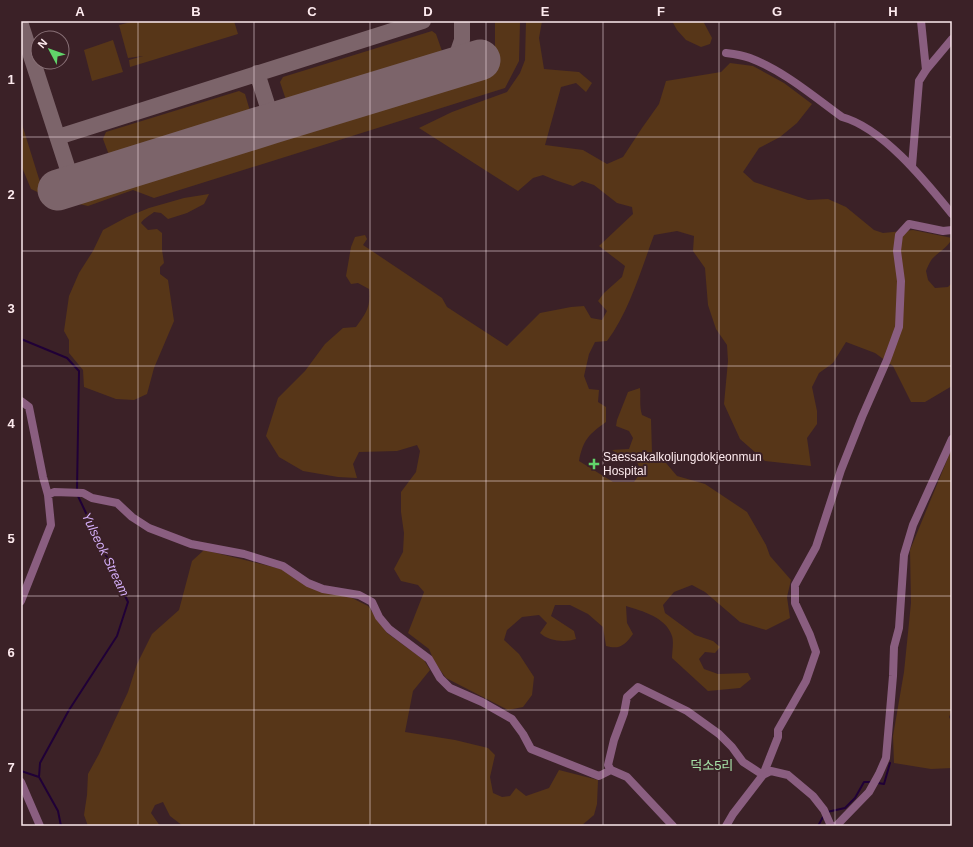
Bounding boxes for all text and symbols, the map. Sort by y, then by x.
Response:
text: A [75,4,85,19]
text: B [191,4,201,19]
text: C [307,4,317,19]
text: D [423,4,433,19]
text: E [541,4,550,19]
text: F [657,4,665,19]
text: G [772,4,782,19]
text: H [888,4,898,19]
north arrow [30,30,70,70]
text: N [35,36,50,50]
text: 1 [7,72,15,87]
text: 2 [7,187,15,202]
text: 3 [7,301,15,316]
text: 4 [7,416,15,431]
place label: Saessakalkoljungdokjeonmun Hospital [603,450,762,478]
marker: Saessakalkoljungdokjeonmun Hospital [588,458,600,470]
water label: Yulseok Stream [79,510,132,599]
text: 5 [7,531,15,546]
text: 6 [7,645,15,660]
district label: 덕소5리 [690,758,734,773]
text: 7 [7,760,15,775]

